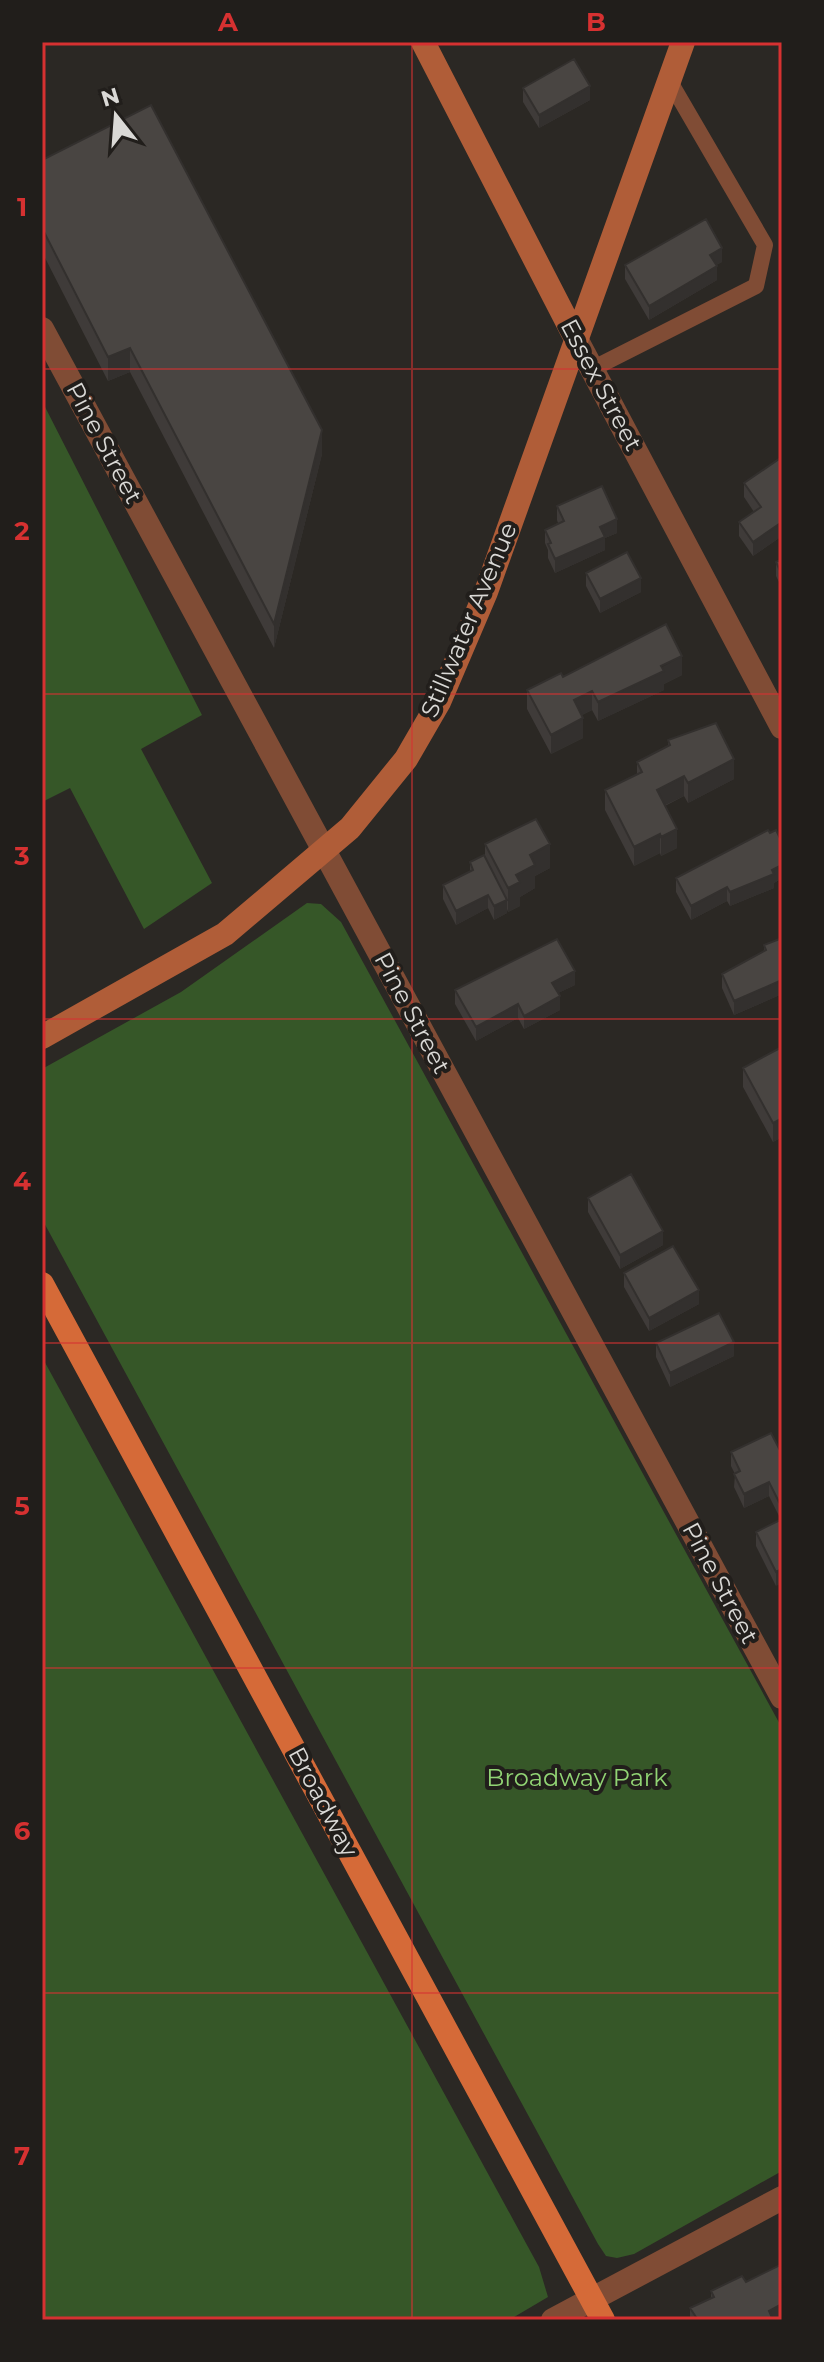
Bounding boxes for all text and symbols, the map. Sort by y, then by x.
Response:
text: A [217,6,239,38]
text: B [586,6,606,38]
north arrow [76,76,156,156]
text: N [98,82,123,113]
text: 1 [17,191,27,223]
street label: Essex Street [555,314,648,456]
street label: Pine Street [60,377,149,509]
text: 2 [14,515,30,547]
street label: Stillwater Avenue [414,518,523,722]
text: 3 [13,840,30,872]
street label: Pine Street [368,947,457,1079]
text: 4 [13,1165,31,1197]
text: 5 [14,1490,30,1522]
street label: Pine Street [676,1517,765,1649]
street label: Broadway [282,1742,364,1862]
park label: Broadway Park [486,1763,668,1792]
text: 6 [14,1815,31,1847]
text: 7 [14,2140,30,2172]

